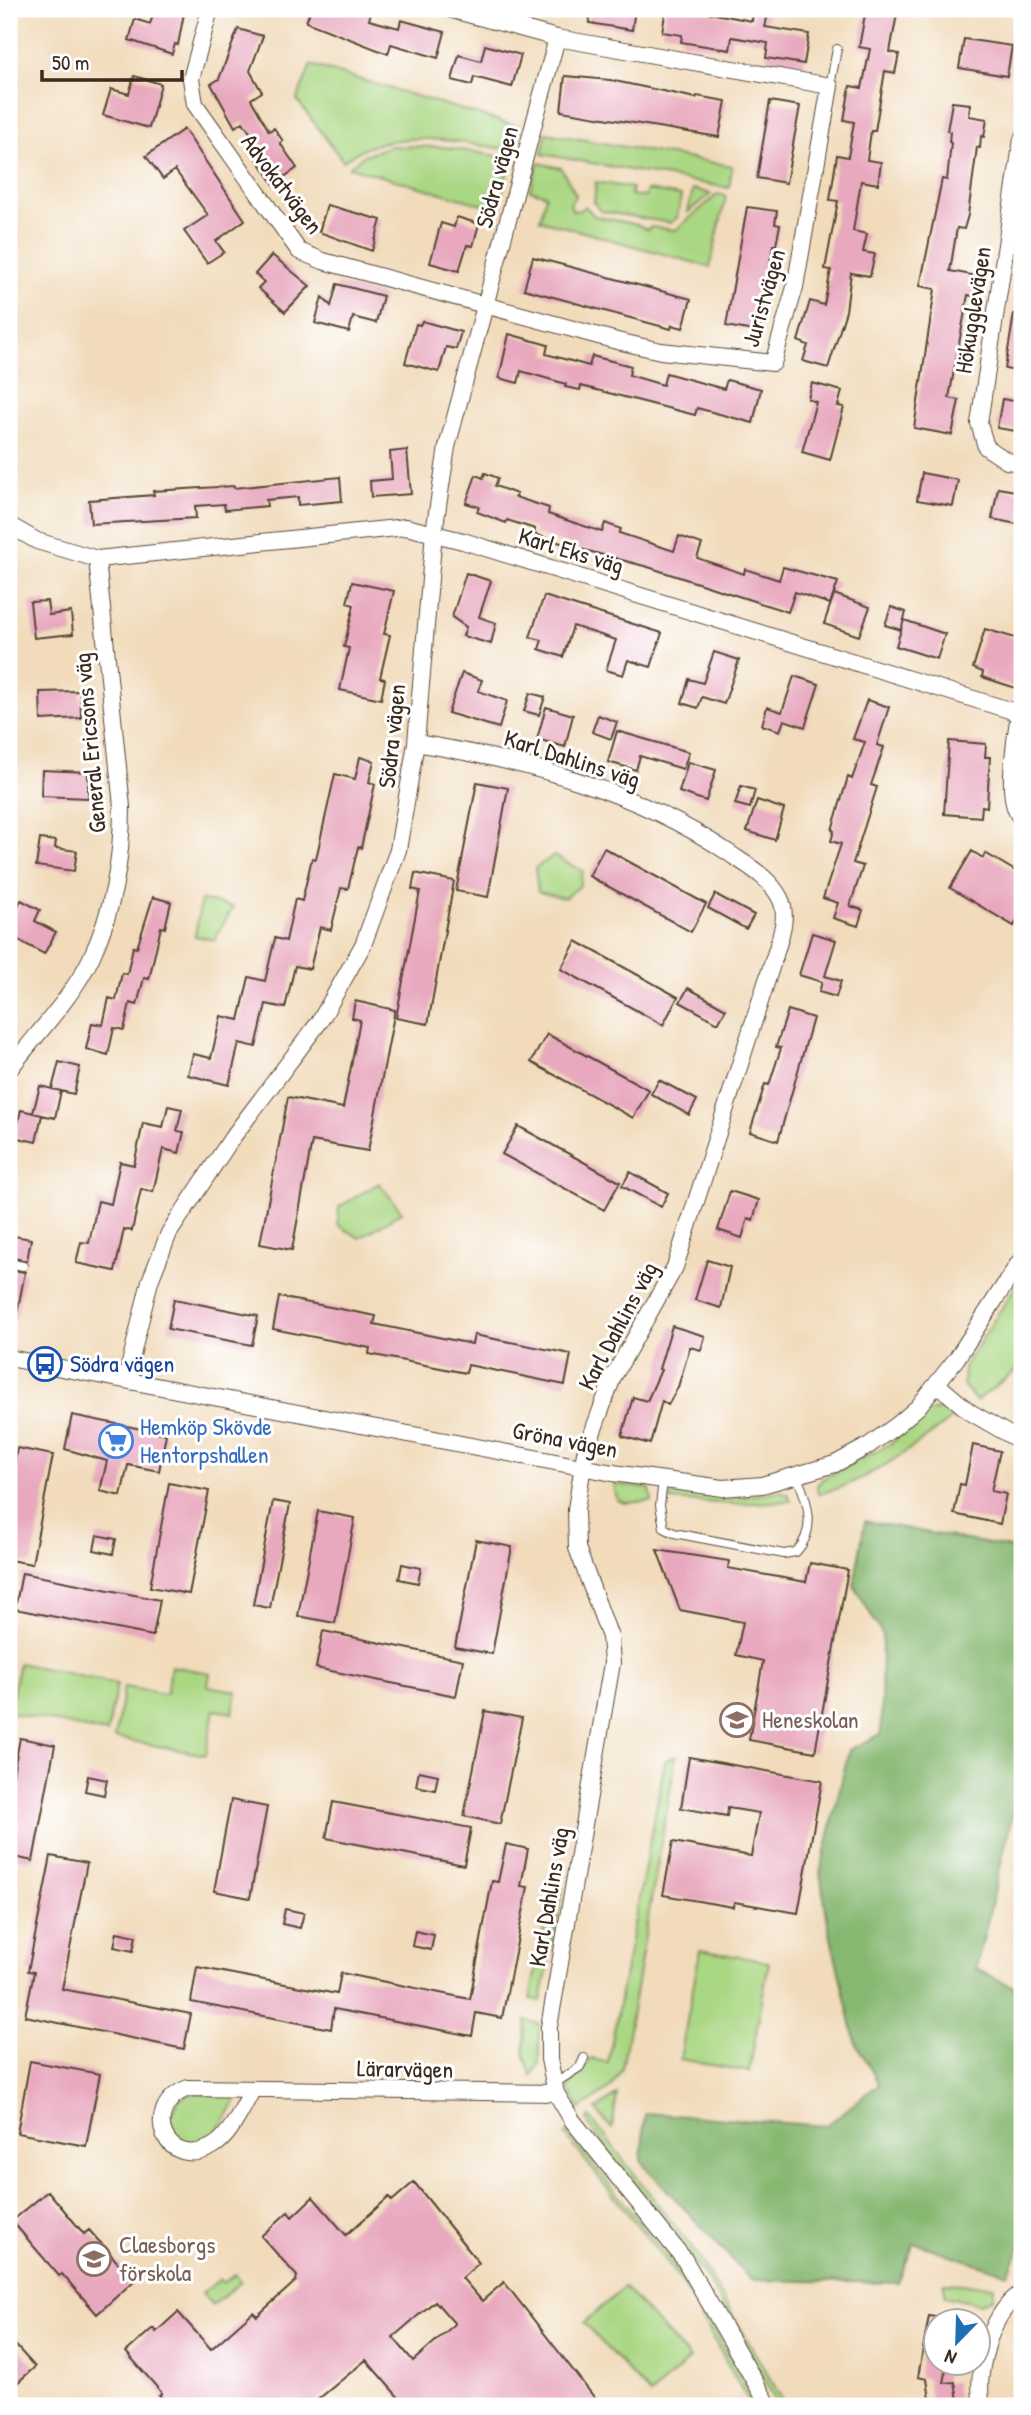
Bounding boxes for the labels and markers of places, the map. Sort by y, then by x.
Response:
bus stop icon: Södra vägen [26,1345,64,1383]
place label: Södra vägen [70,1347,174,1379]
place label: Hemköp Skövde Hentorpshallen [140,1410,272,1470]
supermarket icon: Hemköp Skövde Hentorpshallen [97,1422,135,1460]
school or university icon: Heneskolan [718,1701,756,1739]
place label: Heneskolan [762,1703,859,1735]
place label: Claesborgs förskola [119,2228,215,2288]
school or university icon: Claesborgs förskola [75,2240,113,2278]

